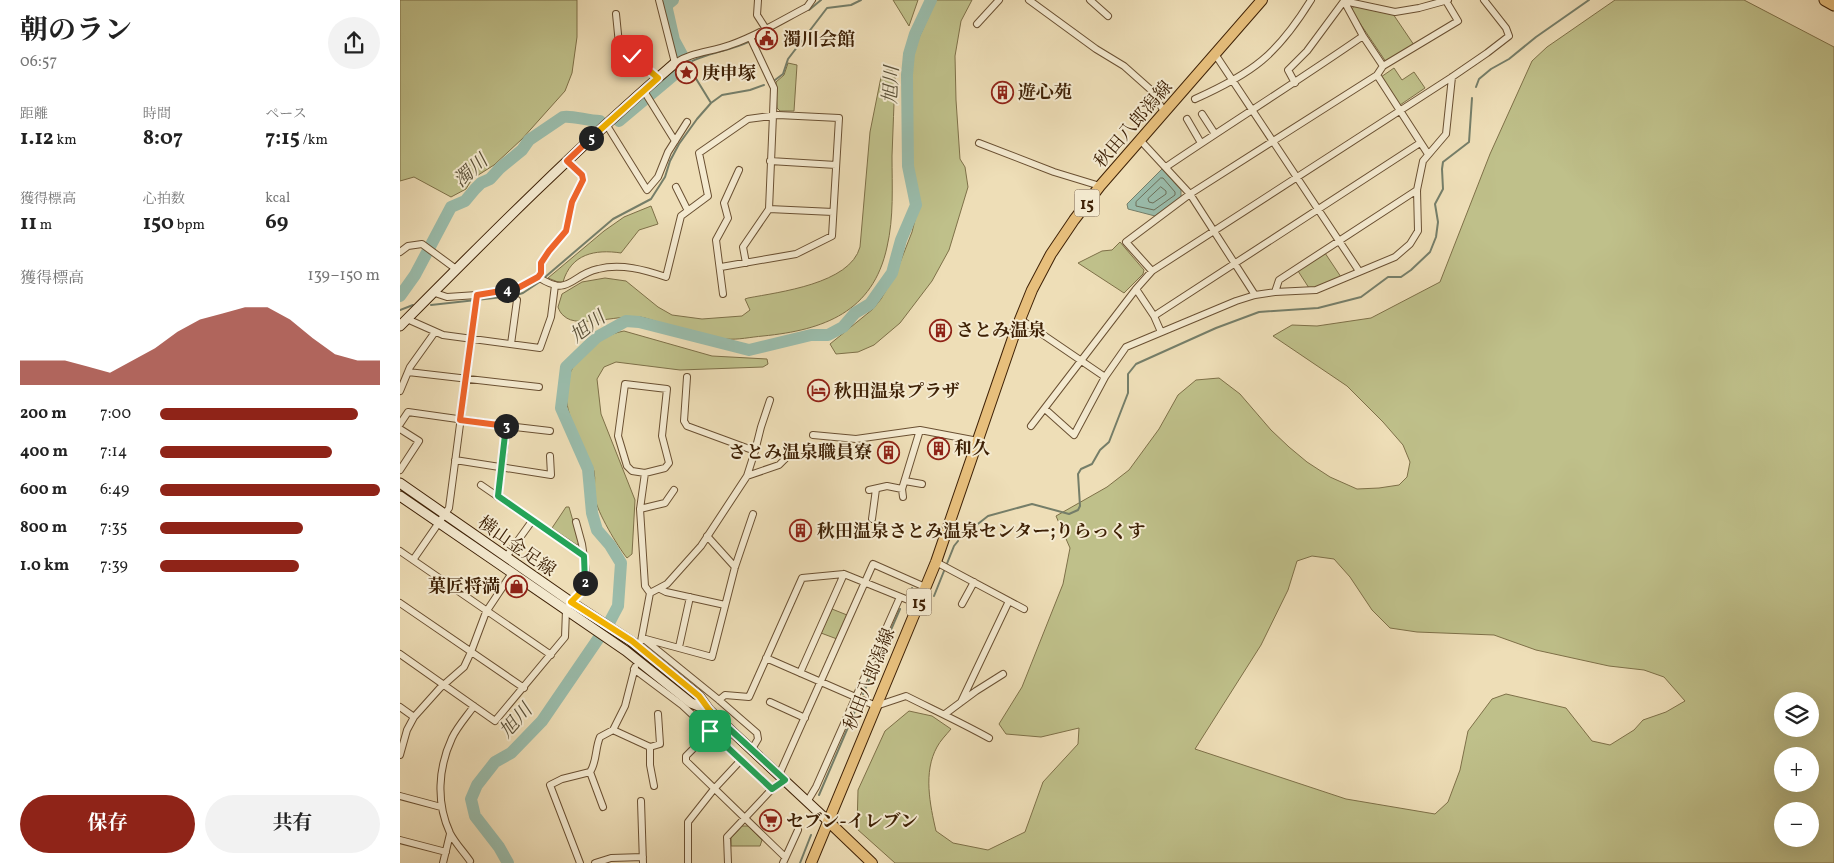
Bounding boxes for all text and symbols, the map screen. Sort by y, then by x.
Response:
text: 朝のラン [20,12,132,51]
button: share [328,17,380,69]
public building icon: 濁川会館 [755,27,779,51]
place label: 濁川会館 [783,28,855,53]
pin [611,35,653,77]
icon: check [618,42,646,70]
text: 06:57 [20,51,57,73]
place icon: 庚申塚 [674,61,698,85]
place label: 庚申塚 [702,62,756,87]
water label: 旭川 [878,63,906,105]
street label: 秋田八郎潟線 [1089,76,1179,174]
building icon: 遊心苑 [990,80,1014,104]
place label: 遊心苑 [1018,81,1072,106]
text: 距離 [20,105,48,124]
text: 時間 [143,105,171,124]
text: ペース [265,105,307,124]
text: 1.12 [20,124,54,153]
text: 8:07 [143,124,183,153]
text: 7:15 [265,124,300,153]
pin: 5 [578,126,604,150]
text: 5 [588,129,595,148]
text: km [54,131,77,150]
text: /km [300,131,328,150]
water label: 濁川 [449,148,496,194]
text: kcal [265,189,290,208]
text: 獲得標高 [20,190,76,209]
text: 心拍数 [143,190,185,209]
road number: 15 [1074,190,1100,217]
text: 69 [265,208,288,237]
text: 11 [20,209,37,238]
text: 150 [143,209,174,238]
text: m [37,216,52,235]
text: bpm [174,216,205,235]
text: 139–150 m [308,265,380,287]
text: 獲得標高 [20,268,84,290]
pin: 4 [494,278,520,302]
text: 4 [503,281,512,300]
water label: 旭川 [565,305,613,349]
building icon: さとみ温泉 [928,318,952,342]
place label: さとみ温泉 [956,319,1046,344]
hotel icon: 秋田温泉プラザ [806,379,830,403]
place label: 秋田温泉プラザ [834,380,960,405]
text: 200 m [20,403,67,425]
text: 7:00 [100,403,131,425]
pin: 3 [494,414,518,438]
text: 3 [503,417,510,436]
building icon: 和久 [926,436,950,460]
place label: 和久 [954,437,990,462]
building icon: さとみ温泉職員寮 [876,440,900,464]
text: 400 m [20,441,68,463]
text: 7:14 [100,441,127,463]
place label: さとみ温泉職員寮 [728,441,872,466]
text: 600 m [20,479,67,501]
text: 6:49 [100,479,129,501]
street label: 横山金足線 [472,511,560,583]
text: 800 m [20,517,67,539]
text: 7:35 [100,517,127,539]
building icon: 秋田温泉さとみ温泉センター;りらっくす [789,519,813,543]
place label: 秋田温泉さとみ温泉センター;りらっくす [817,520,1146,545]
text: 1.0 km [20,555,69,577]
text: 7:39 [100,555,128,577]
pin: 2 [572,570,598,596]
shop icon: 菓匠将満 [504,574,528,598]
text: 2 [582,574,589,593]
place label: 菓匠将満 [428,575,500,600]
road number: 15 [906,588,932,616]
street label: 秋田八郎潟線 [839,625,902,734]
map controls [1774,692,1819,847]
button: layers [1774,692,1819,737]
water label: 旭川 [494,697,540,744]
pin [689,710,731,752]
icon: arrive [696,717,724,745]
button: + [1774,747,1819,792]
button: 保存 [20,795,195,853]
button: 共有 [205,795,380,853]
button: − [1774,802,1819,847]
supermarket icon: セブン-イレブン [758,809,782,833]
place label: セブン-イレブン [786,810,918,835]

